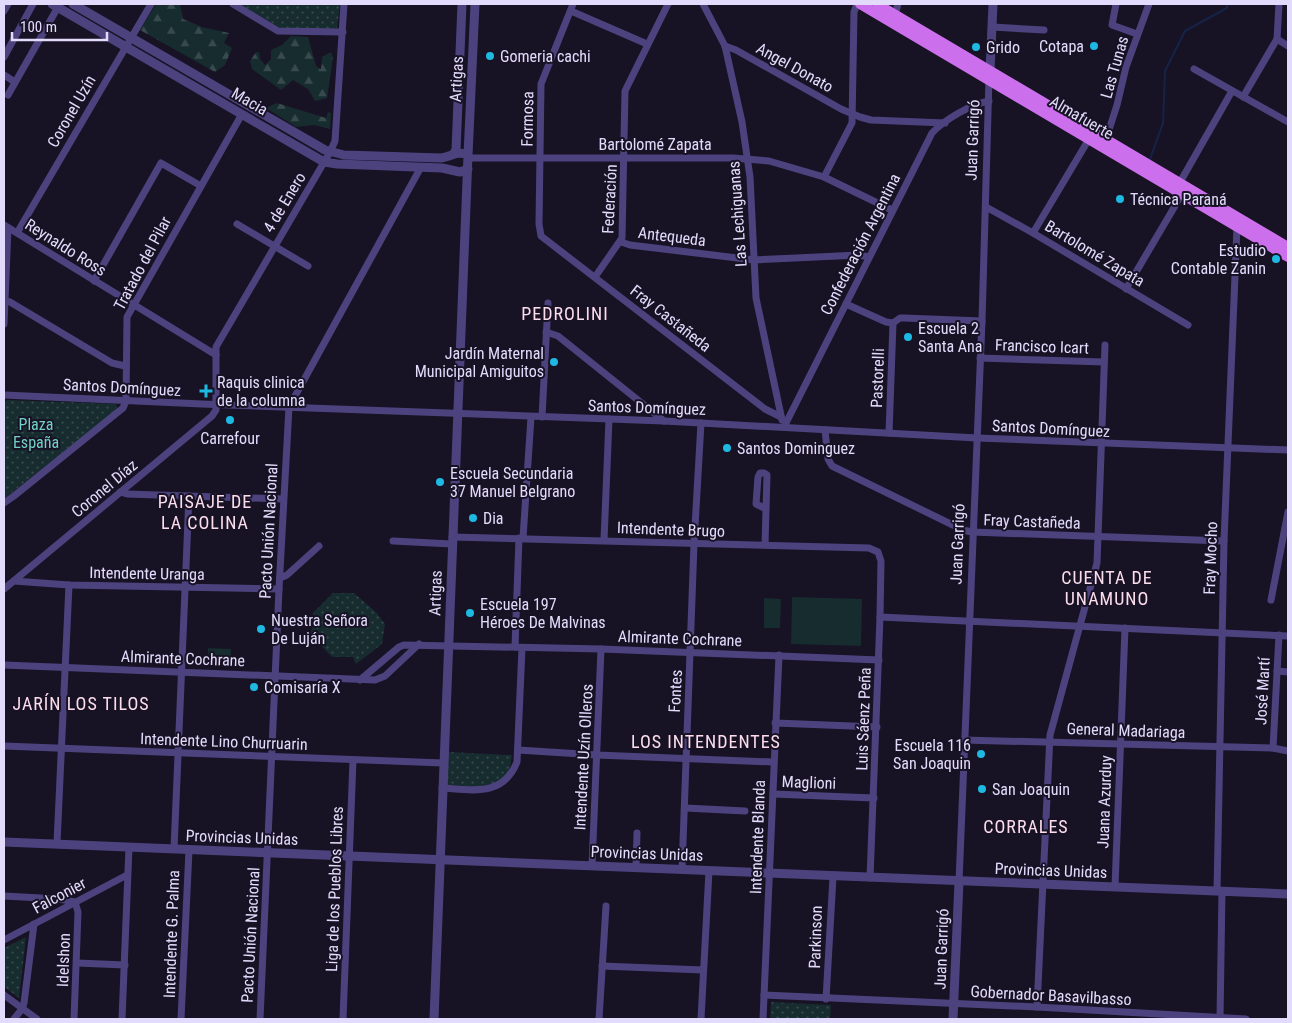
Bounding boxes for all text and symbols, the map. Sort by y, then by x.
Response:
scale bar [12,10,108,42]
text: 100 m [20,18,57,36]
street label: Las Tunas [1097,34,1132,101]
place label: Cotapa [1039,37,1084,56]
place label: Grido [986,38,1020,57]
street label: Angel Donato [753,39,836,96]
marker: Cotapa [1088,40,1100,52]
marker: Grido [970,41,982,53]
place label: Gomeria cachi [500,47,591,66]
marker: Gomeria cachi [484,50,496,62]
street label: Artigas [446,56,467,102]
street label: Coronel Uzín [43,72,100,151]
street label: Macia [228,84,271,119]
street label: Formosa [518,91,537,147]
street label: Almafuerte [1047,92,1117,143]
street label: Juan Garrigó [962,99,983,181]
street label: Bartolomé Zapata [598,135,712,154]
street label: Las Lechiguanas [724,160,751,268]
street label: Federación [598,164,621,234]
street label: 4 de Enero [259,169,310,236]
street label: Confederación Argentina [816,170,904,318]
place label: Técnica Paraná [1130,190,1227,209]
marker: Técnica Paraná [1114,193,1126,205]
street label: Tratado del Pilar [110,213,175,313]
street label: Reynaldo Ross [22,215,110,280]
street label: Bartolomé Zapata [1041,216,1148,291]
street label: Antequeda [637,223,707,250]
place label: Estudio Contable Zanin [1171,241,1266,278]
marker: Estudio Contable Zanin [1270,253,1282,265]
street label: Fray Castañeda [627,281,715,356]
district label: PEDROLINI [521,303,609,324]
place label: Escuela 2 Santa Ana [918,319,982,356]
marker: Escuela 2 Santa Ana [902,331,914,343]
street label: Francisco Icart [995,335,1090,358]
place label: Jardín Maternal Municipal Amiguitos [415,344,544,381]
street label: Pastorelli [867,348,888,408]
marker: Jardín Maternal Municipal Amiguitos [548,356,560,368]
place label: Raquis clinica de la columna [217,373,305,410]
street label: Santos Domínguez [62,375,181,400]
marker: Raquis clinica de la columna [199,384,213,398]
street label: Santos Domínguez [588,396,706,419]
marker: Carrefour [224,414,236,426]
park label: Plaza España [13,415,59,452]
street label: Santos Domínguez [991,416,1110,441]
place label: Carrefour [200,429,260,448]
place label: Santos Dominguez [737,439,855,458]
marker: Santos Dominguez [721,442,733,454]
street label: Coronel Díaz [68,455,141,521]
street label: Pacto Unión Nacional [255,463,282,599]
place label: Escuela Secundaria 37 Manuel Belgrano [450,464,575,501]
marker: Escuela Secundaria 37 Manuel Belgrano [434,476,446,488]
district label: PAISAJE DE LA COLINA [158,491,252,533]
street label: Juan Garrigó [947,503,968,585]
place label: Dia [483,509,503,528]
street label: Fray Castañeda [983,510,1081,533]
marker: Dia [467,512,479,524]
street label: Intendente Brugo [617,518,725,541]
street label: Fray Mocho [1200,521,1221,595]
street label: Intendente Uranga [89,563,205,584]
district label: CUENTA DE UNAMUNO [1061,567,1153,609]
street label: Artigas [425,570,446,616]
place label: Escuela 197 Héroes De Malvinas [480,595,606,632]
marker: Escuela 197 Héroes De Malvinas [464,607,476,619]
place label: Nuestra Señora De Luján [271,611,368,648]
marker: Nuestra Señora De Luján [255,623,267,635]
street label: Almirante Cochrane [618,627,742,650]
street label: Almirante Cochrane [121,647,245,670]
street label: José Martí [1251,655,1274,725]
street label: Luis Sáenz Peña [852,667,875,771]
street label: Fontes [665,669,686,713]
place label: Comisaría X [264,678,341,697]
marker: Comisaría X [248,681,260,693]
street label: Intendente Uzín Olleros [570,683,597,831]
district label: JARÍN LOS TILOS [12,693,150,714]
street label: General Madariaga [1066,719,1186,742]
street label: Intendente Lino Churruarin [140,729,308,754]
district label: LOS INTENDENTES [631,731,781,752]
place label: Escuela 116 San Joaquin [893,736,971,773]
marker: Escuela 116 San Joaquin [975,748,987,760]
street label: Juana Azurduy [1093,755,1116,849]
street label: Maglioni [781,772,837,793]
street label: Intendente Blanda [746,780,769,894]
place label: San Joaquin [992,780,1070,799]
marker: San Joaquin [976,783,988,795]
street label: Liga de los Pueblos Libres [322,806,347,972]
district label: CORRALES [983,816,1069,837]
street label: Provincias Unidas [185,826,299,849]
street label: Provincias Unidas [590,842,704,865]
street label: Provincias Unidas [994,859,1108,882]
street label: Pacto Unión Nacional [237,867,264,1003]
street label: Intendente G. Palma [160,870,183,998]
street label: Falconier [29,873,89,917]
street label: Parkinson [805,905,826,969]
street label: Juan Garrigó [931,908,952,990]
street label: Idelshon [53,933,74,987]
street label: Gobernador Basavilbasso [970,982,1132,1009]

